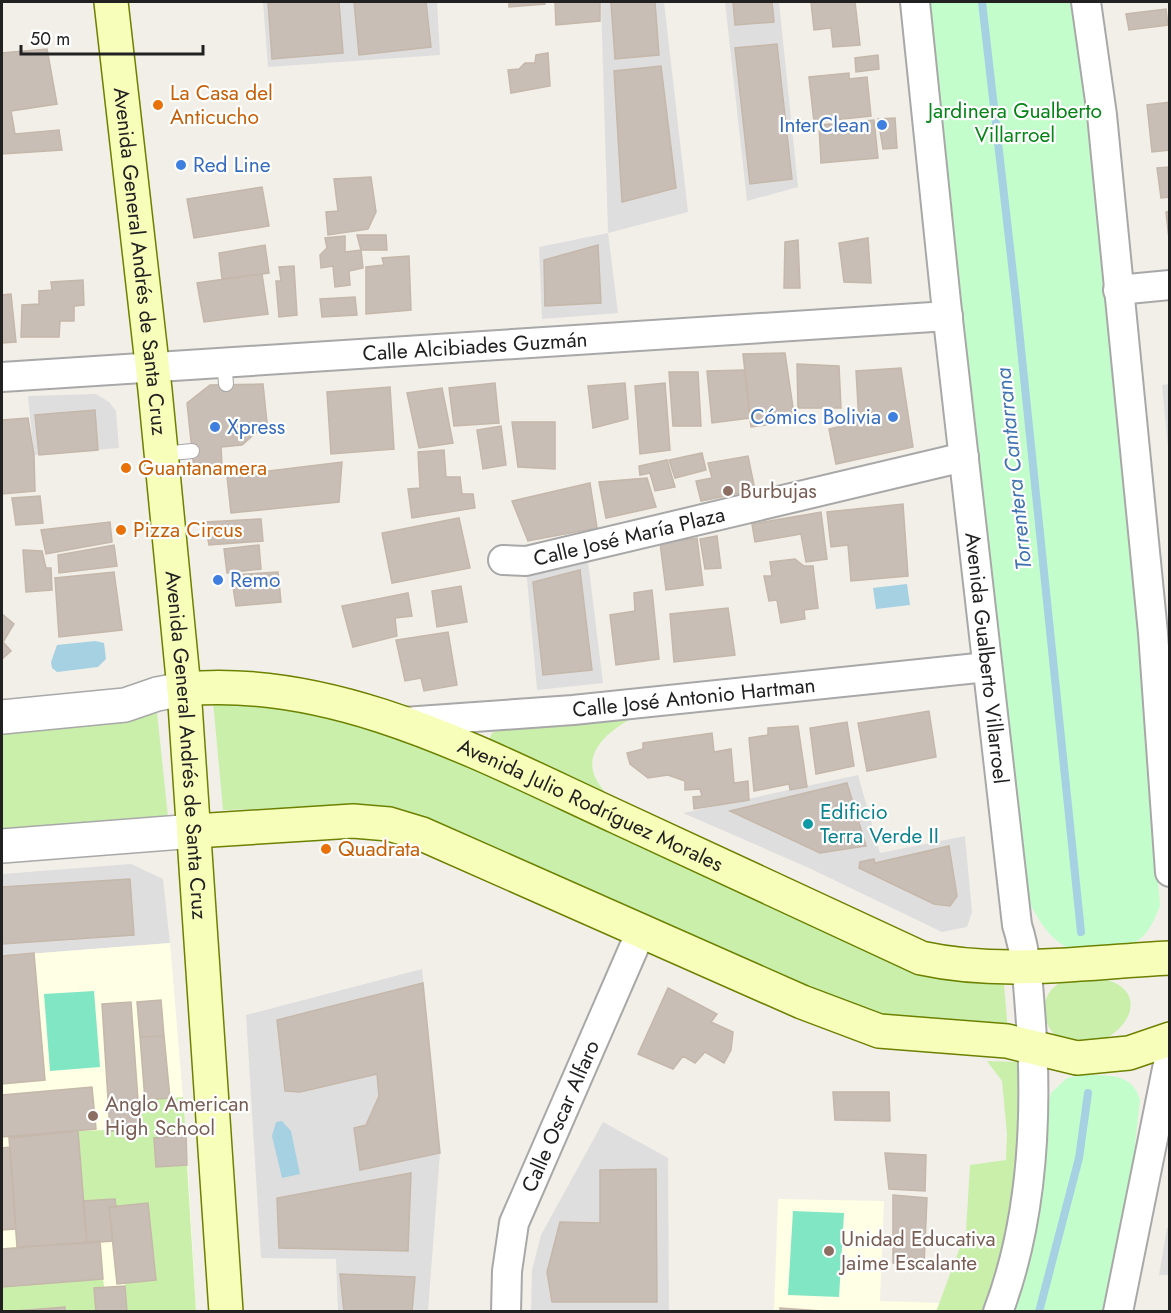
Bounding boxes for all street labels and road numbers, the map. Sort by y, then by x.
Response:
street label: Avenida General Andrés de Santa Cruz [106,86,174,437]
street label: Calle Alcibiades Guzmán [362,324,588,369]
street label: Calle José María Plaza [530,499,728,574]
street label: Avenida Gualberto Villarroel [957,531,1016,785]
street label: Avenida General Andrés de Santa Cruz [158,569,215,921]
street label: Calle José Antonio Hartman [571,670,817,725]
street label: Avenida Julio Rodríguez Morales [453,731,728,879]
street label: Calle Oscar Alfaro [514,1035,607,1197]

